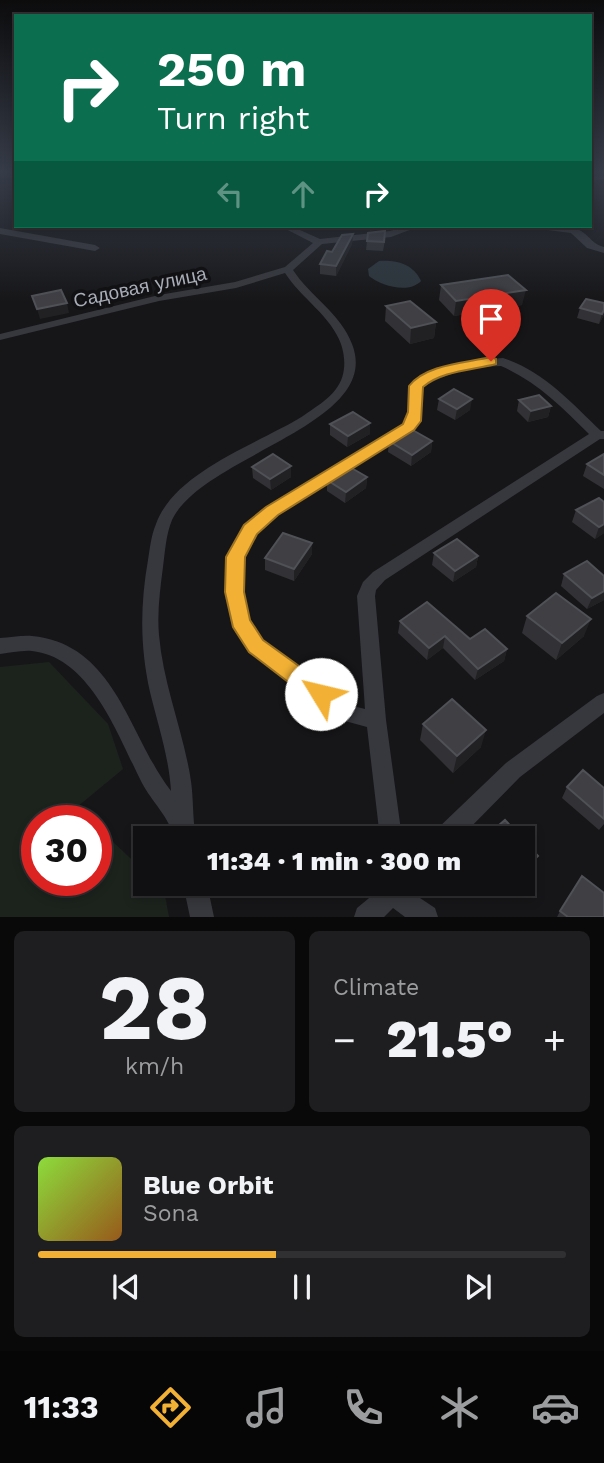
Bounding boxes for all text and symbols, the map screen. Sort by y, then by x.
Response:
text: 250 m [157,40,306,98]
icon: right [42,42,133,133]
text: Turn right [157,99,309,137]
icon: left [211,175,249,213]
icon: ahead [284,175,322,213]
icon: right [357,175,395,213]
street label: Садовая улица [71,262,209,312]
pin [461,289,521,361]
icon: arrive [472,300,510,338]
position arrow [284,657,358,731]
speed limit sign: 30 [21,805,112,896]
text: 11:34 · 1 min · 300 m [207,846,461,876]
text: 28 [99,954,210,1061]
text: Climate [333,974,419,1001]
text: 21.5° [386,1009,513,1070]
text: − [333,1018,356,1062]
text: + [543,1018,566,1062]
text: km/h [125,1053,184,1080]
text: Blue Orbit [143,1170,273,1200]
text: Sona [143,1200,199,1227]
icon: previous [107,1268,145,1306]
icon: pause [283,1268,321,1306]
icon: next [459,1268,497,1306]
icon: directions [146,1383,195,1432]
icon: music [242,1383,291,1432]
icon: phone [339,1383,388,1432]
icon: climate [435,1383,484,1432]
icon: car [531,1383,580,1432]
text: 11:33 [24,1388,99,1426]

